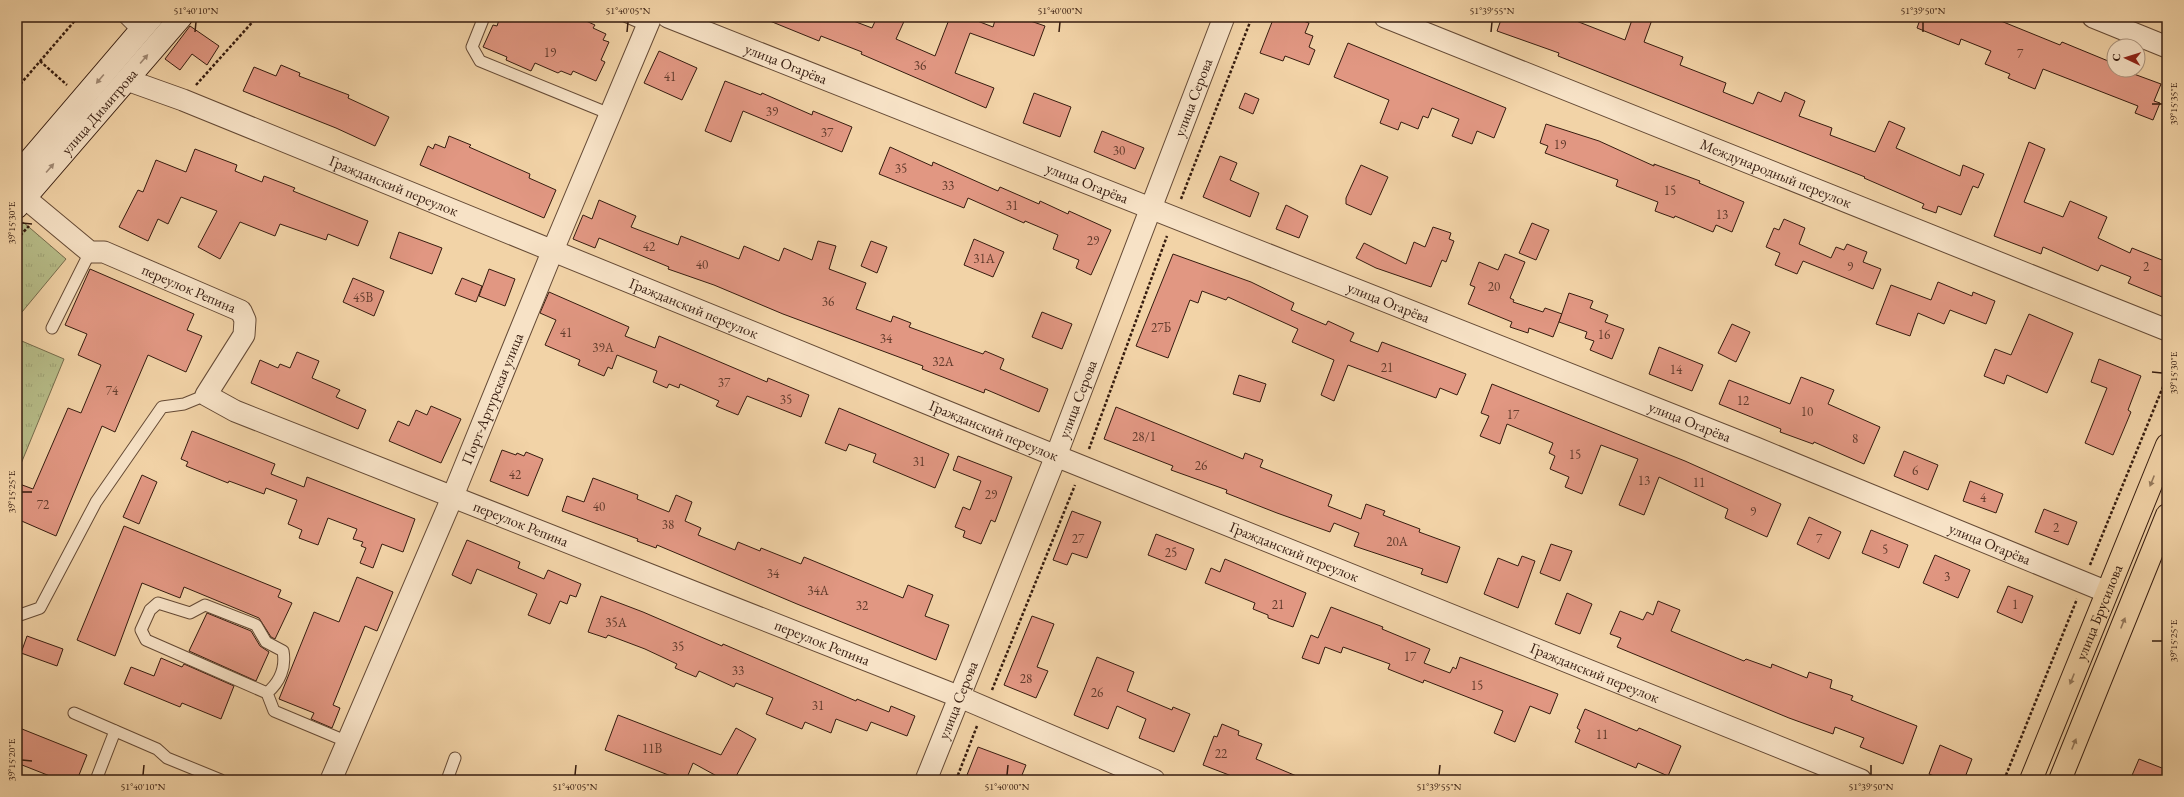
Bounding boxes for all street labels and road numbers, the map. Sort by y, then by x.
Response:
street label: улица Огарёва [742,38,830,88]
street label: улица Серова [1169,56,1216,139]
street label: улица Димитрова [57,64,141,158]
street label: Международный переулок [1698,134,1854,212]
street label: Гражданский переулок [327,151,461,220]
street label: улица Огарёва [1044,158,1131,207]
street label: переулок Репина [139,259,239,317]
street label: Гражданский переулок [627,273,761,343]
street label: улица Огарёва [1345,277,1433,327]
street label: Порт-Артурская улица [457,330,527,467]
street label: улица Серова [1054,357,1101,441]
street label: Гражданский переулок [927,395,1061,465]
street label: улица Огарёва [1646,396,1734,446]
street label: переулок Репина [471,496,571,551]
street label: Гражданский переулок [1227,517,1362,586]
street label: улица Огарёва [1946,518,2034,569]
street label: улица Брусилова [2071,562,2126,663]
street label: переулок Репина [772,615,873,670]
street label: Гражданский переулок [1528,638,1662,707]
street label: улица Серова [933,658,982,742]

